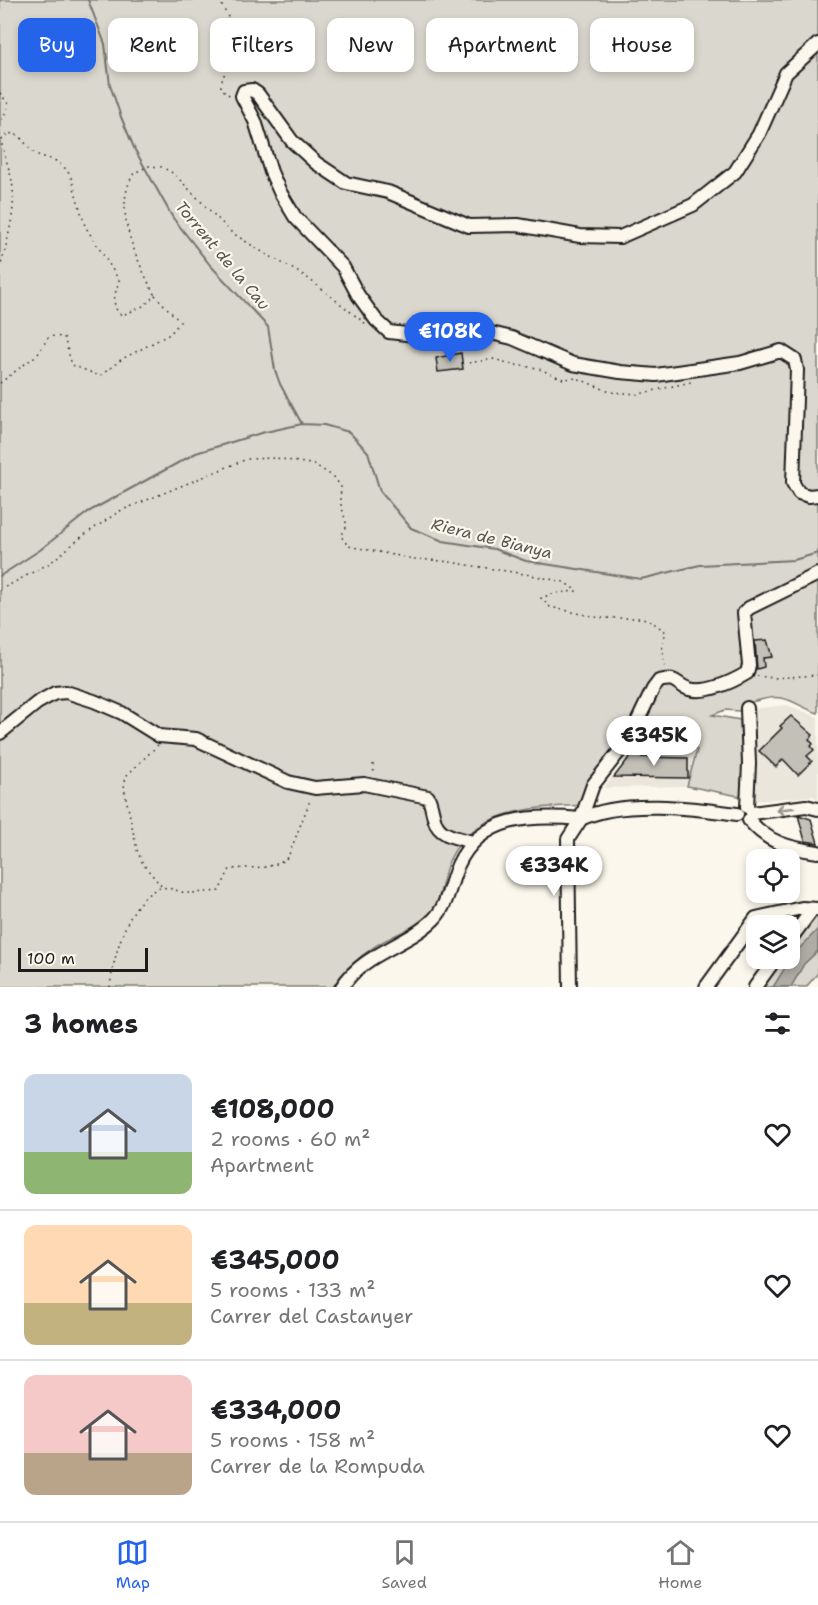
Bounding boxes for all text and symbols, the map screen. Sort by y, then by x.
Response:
chip: Buy [18,18,96,72]
chip: Rent [108,18,198,72]
chip: Filters [210,18,315,72]
chip: New [327,18,414,72]
chip: Apartment [426,18,578,72]
chip: House [590,18,694,72]
water label: Torrent de la Cau [171,196,274,314]
pin: €108K [408,312,492,363]
text: €108K [418,318,482,344]
water label: Riera de Bianya [429,513,554,564]
pin: €345K [612,716,696,767]
text: €345K [620,722,688,748]
one-way arrow [775,804,795,815]
pin: €334K [512,846,596,897]
map controls [746,849,800,969]
button: locate [746,849,800,903]
text: €334K [520,852,588,878]
button: layers [746,915,800,969]
scale bar [18,945,148,972]
text: 100 m [27,948,75,969]
text: 3 homes [24,1006,138,1041]
icon: filters [761,1007,794,1040]
text: €108,000 [210,1091,335,1126]
icon: home [72,1098,144,1170]
icon: heart [761,1118,794,1151]
text: 2 rooms · 60 m² [210,1126,370,1152]
text: Apartment [210,1152,314,1178]
text: €345,000 [210,1242,340,1277]
icon: home [72,1249,144,1321]
icon: heart [761,1269,794,1302]
text: 5 rooms · 133 m² [210,1277,375,1303]
text: Carrer del Castanyer [210,1303,414,1329]
text: €334,000 [210,1392,342,1427]
icon: home [72,1399,144,1471]
icon: heart [761,1419,794,1452]
text: 5 rooms · 158 m² [210,1427,375,1453]
text: Carrer de la Rompuda [210,1453,425,1479]
tab: Map [116,1536,150,1593]
tab: Saved [381,1536,427,1593]
tab: Home [658,1536,702,1593]

